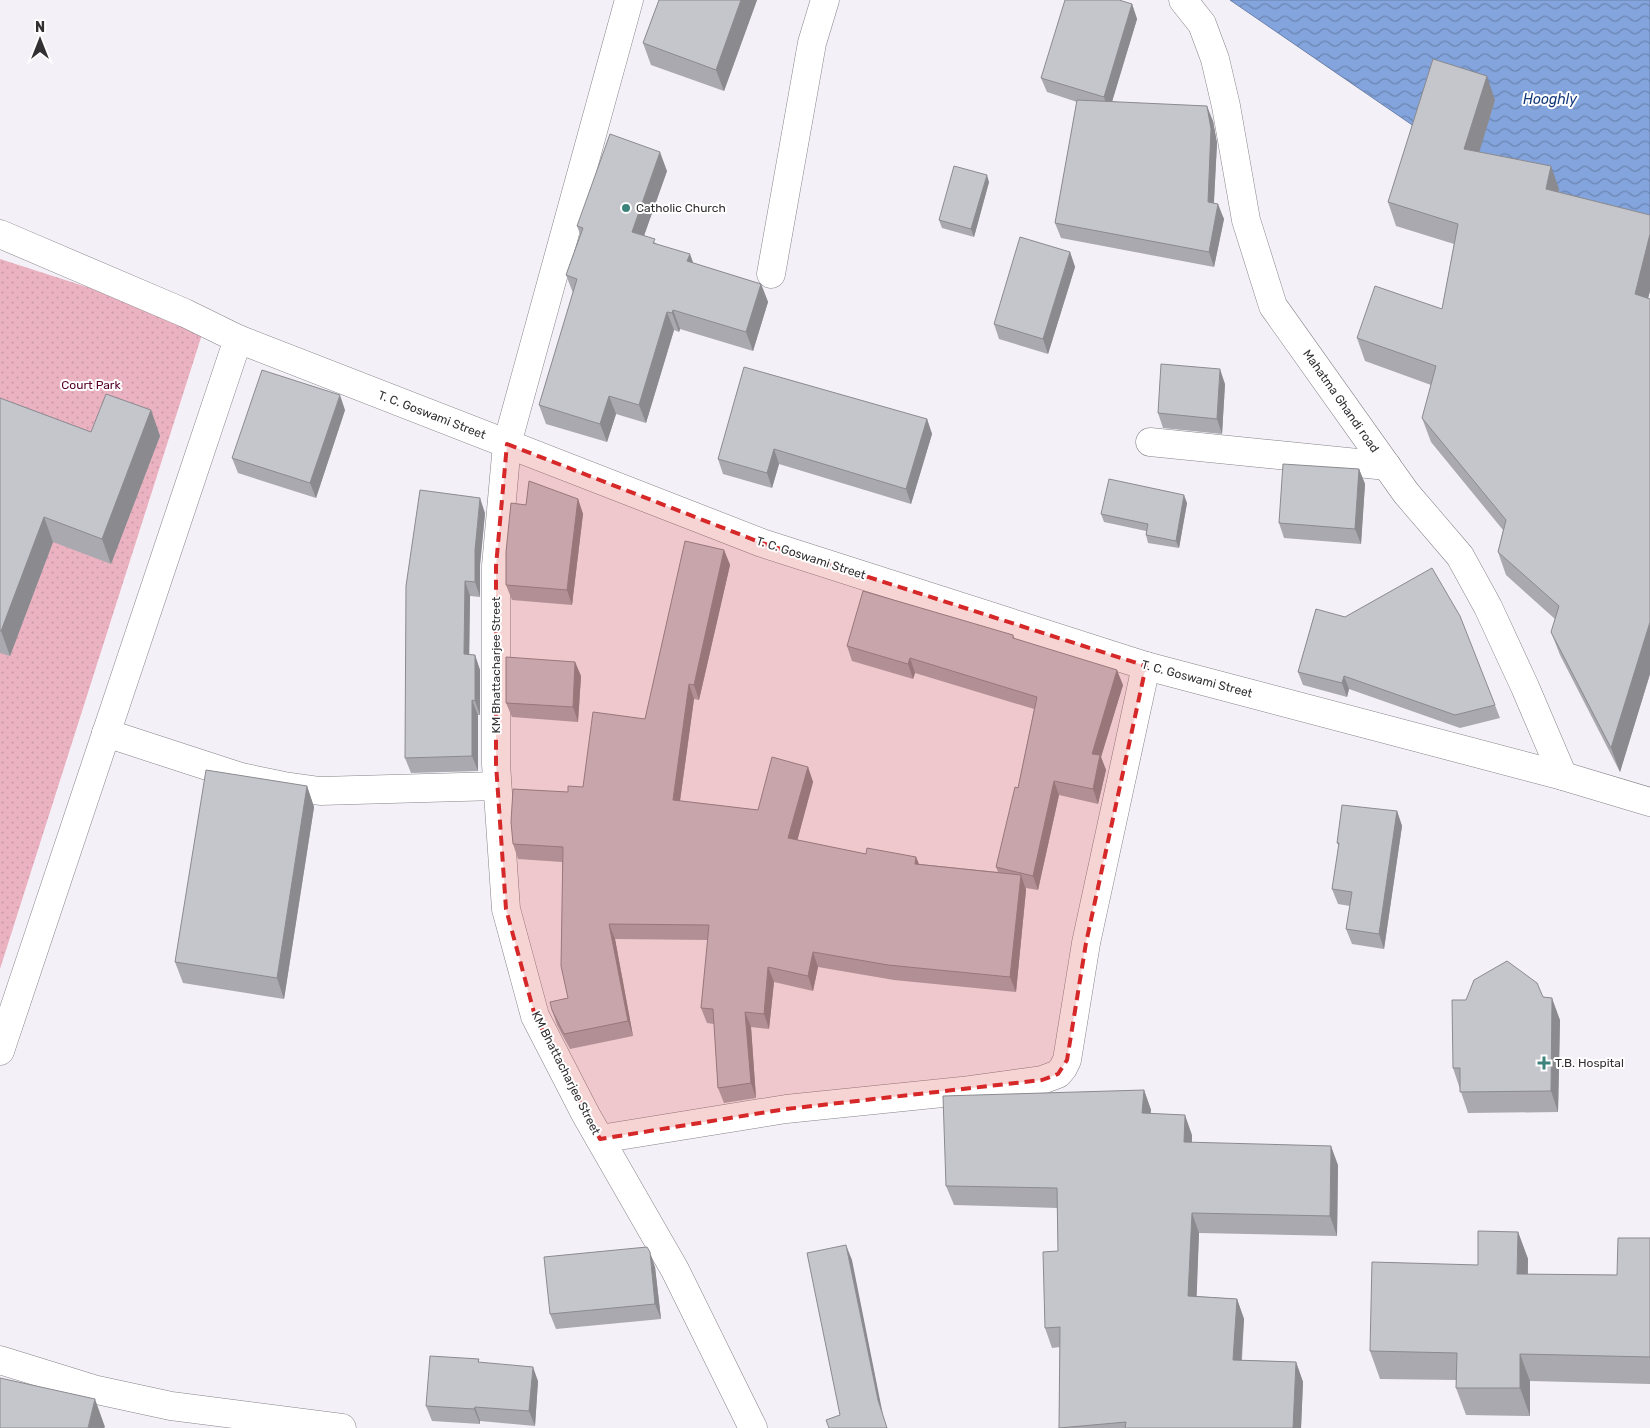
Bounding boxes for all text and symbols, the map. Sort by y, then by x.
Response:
north arrow [15,15,65,65]
text: N [35,19,45,36]
water label: Hooghly [1523,91,1578,108]
place label: Catholic Church [636,201,726,215]
marker: Catholic Church [620,202,632,214]
street label: Mahatma Ghandi road [1300,347,1382,455]
park label: Court Park [61,378,121,392]
street label: T. C. Goswami Street [376,388,488,442]
street label: T. C. Goswami Street [755,534,868,582]
street label: KM Bhattacharjee Street [489,596,503,733]
street label: T. C. Goswami Street [1140,657,1254,701]
street label: KM Bhattacharjee Street [529,1009,603,1137]
marker: T.B. Hospital [1537,1056,1551,1070]
place label: T.B. Hospital [1555,1056,1624,1070]

